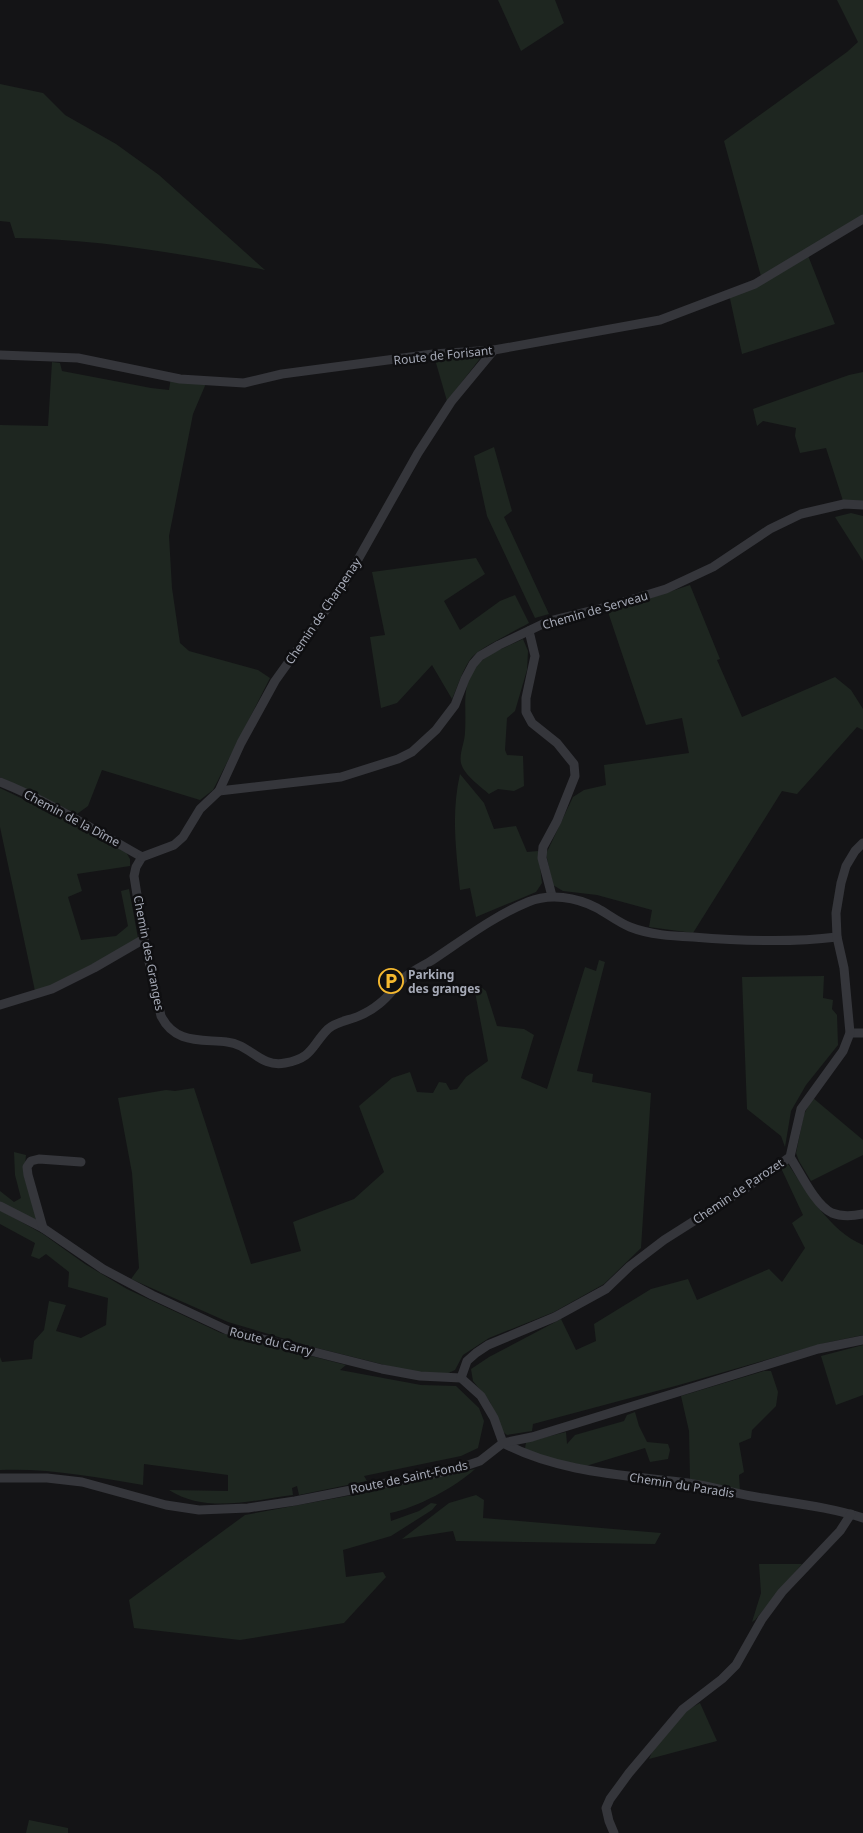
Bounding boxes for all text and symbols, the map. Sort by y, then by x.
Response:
street label: Route de Forisant [393,341,494,369]
street label: Chemin de Charpenay [281,554,365,668]
street label: Chemin de Serveau [540,587,650,633]
street label: Chemin de la Dîme [21,785,123,851]
street label: Chemin des Granges [129,894,169,1012]
place label: Parking des granges [408,966,480,997]
parking icon: Parking des granges [378,968,404,994]
street label: Chemin de Parozet [689,1154,787,1228]
street label: Route du Carry [228,1323,315,1360]
street label: Route de Saint-Fonds [349,1456,470,1498]
street label: Chemin du Paradis [628,1468,736,1502]

